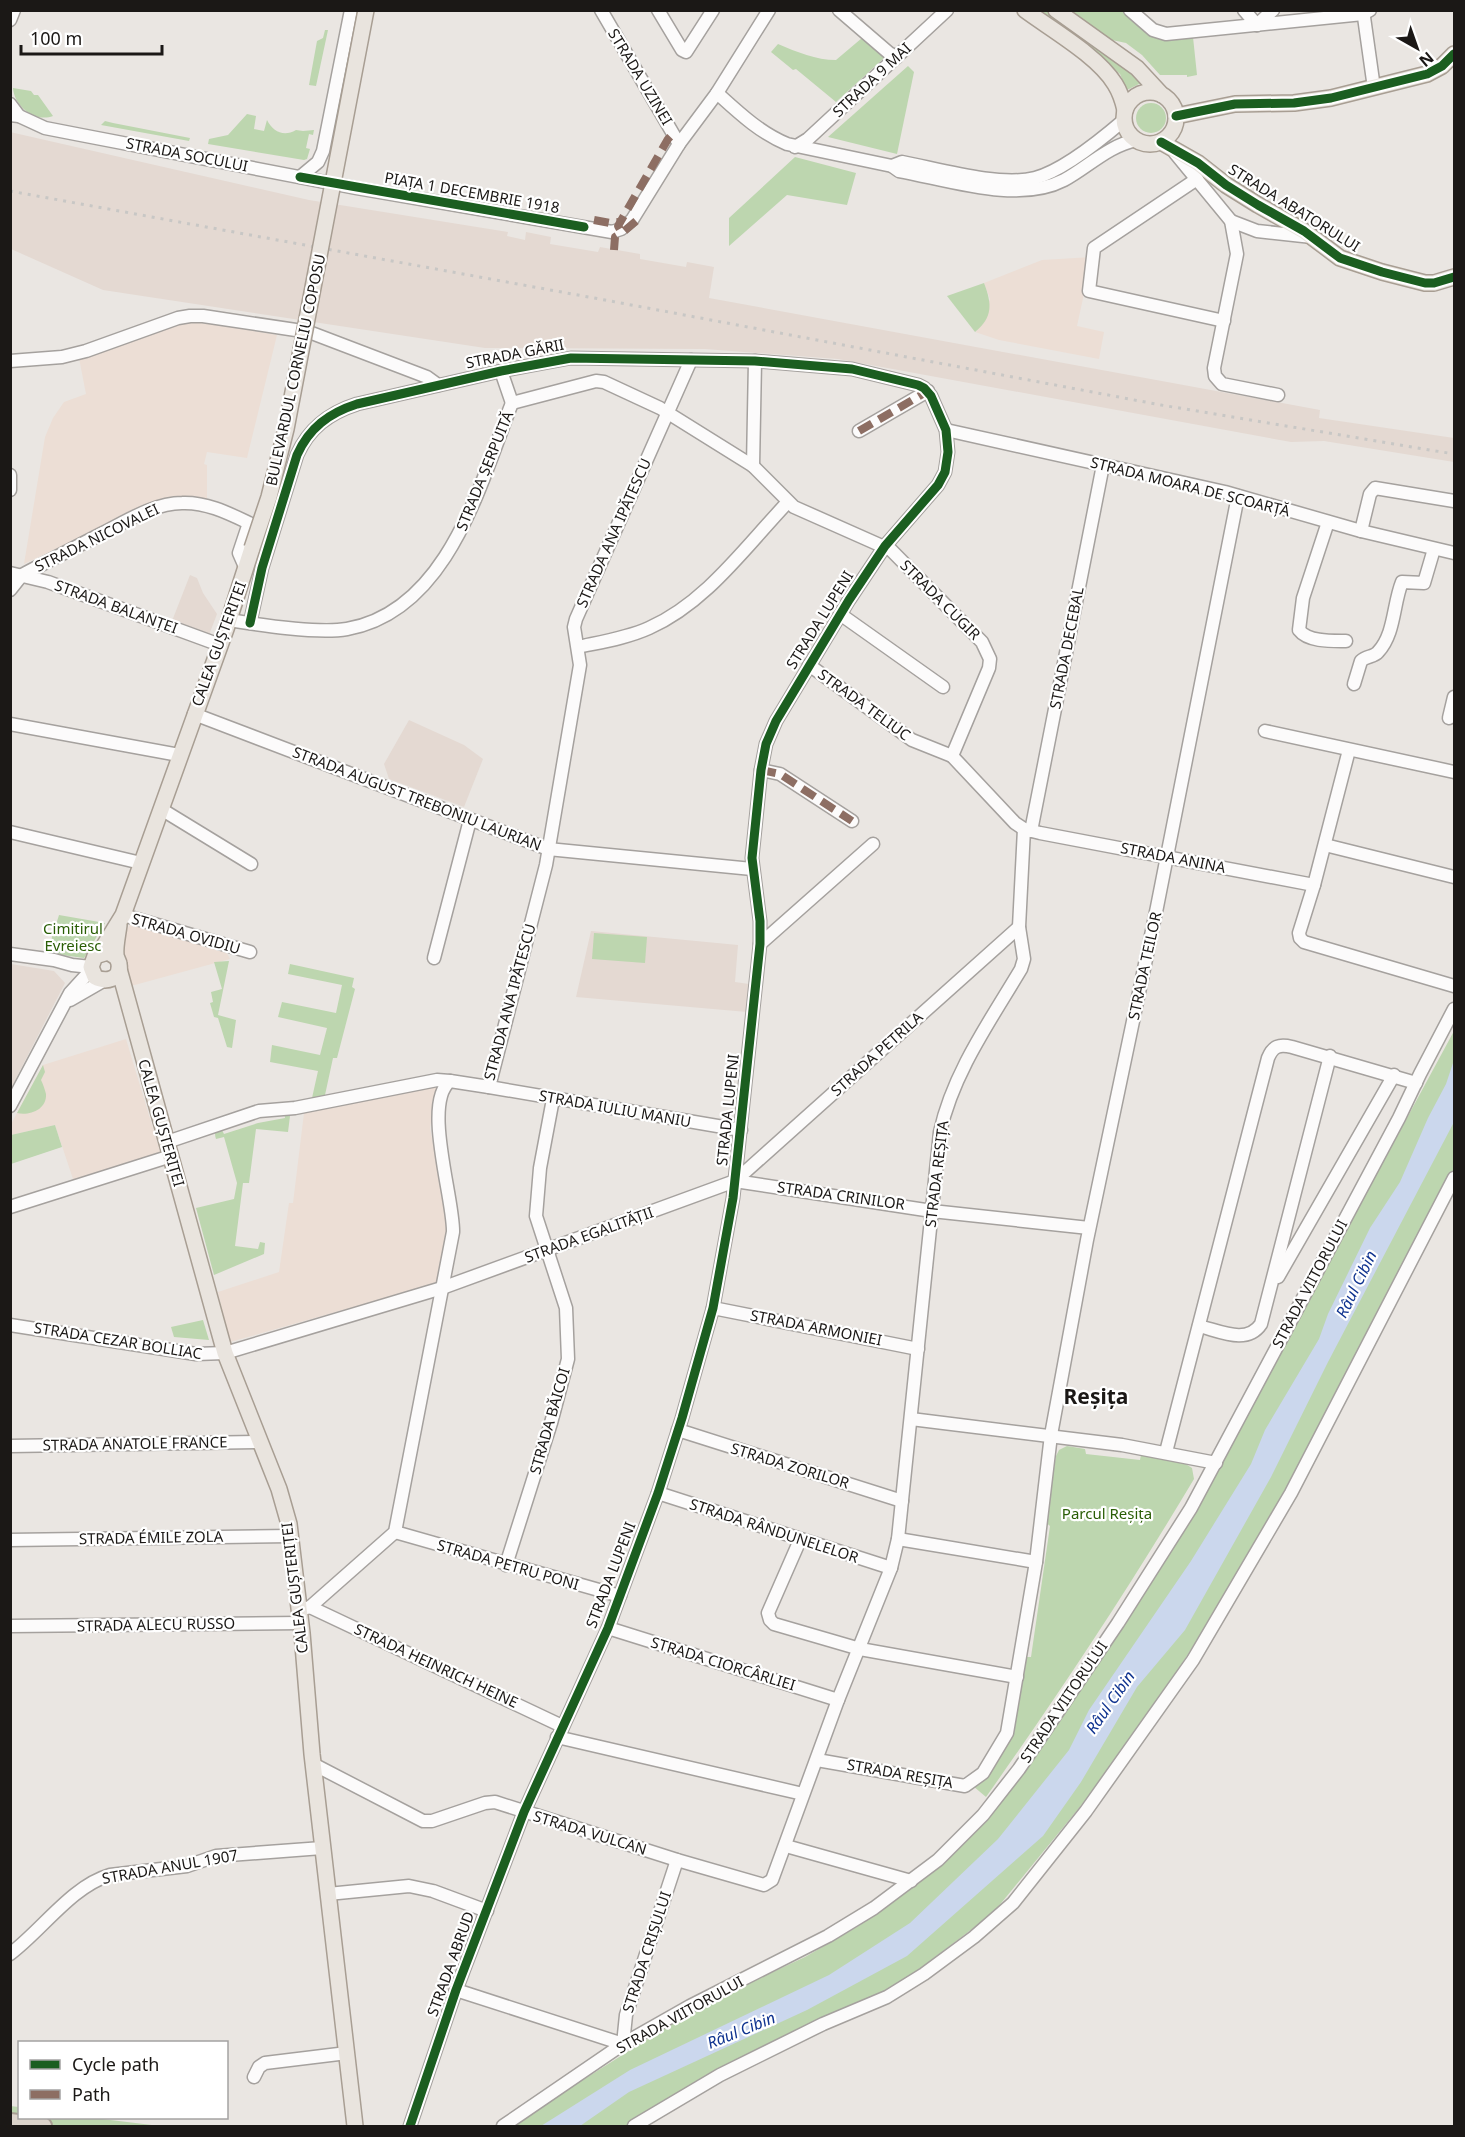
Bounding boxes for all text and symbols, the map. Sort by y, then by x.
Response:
scale bar [21,18,162,56]
north arrow [1387,18,1447,78]
street label: STRADA UZINEI [604,25,678,128]
text: 100 m [30,26,82,50]
street label: STRADA 9 MAI [828,38,915,121]
text: N [1415,47,1439,72]
street label: STRADA SOCULUI [125,132,250,176]
street label: STRADA ABATORULUI [1225,159,1364,256]
street label: PIAȚA 1 DECEMBRIE 1918 [383,167,561,217]
street label: BULEVARDUL CORNELIU COPOSU [261,252,329,488]
street label: STRADA GĂRII [464,334,566,372]
street label: STRADA ȘERPUITĂ [451,407,517,533]
street label: STRADA MOARA DE SCOARȚĂ [1088,452,1292,521]
street label: STRADA ANA IPĂTESCU [571,455,655,610]
street label: STRADA NICOVALEI [31,498,162,576]
street label: STRADA CUGIR [896,555,986,644]
street label: STRADA LUPENI [781,567,857,672]
street label: STRADA BALANȚEI [52,575,181,638]
street label: CALEA GUȘTERIȚEI [186,578,250,709]
street label: STRADA DECEBAL [1044,585,1088,711]
street label: STRADA TELIUC [814,664,915,745]
street label: STRADA AUGUST TREBONIU LAURIAN [290,741,545,855]
street label: STRADA ANINA [1119,837,1228,877]
street label: STRADA OVIDIU [130,908,243,958]
street label: STRADA TEILOR [1123,909,1165,1022]
park label: Cimitirul Evreiesc [43,918,103,955]
street label: STRADA ANA IPĂTESCU [478,921,540,1082]
street label: STRADA PETRILA [826,1006,927,1100]
street label: STRADA LUPENI [711,1053,743,1167]
street label: CALEA GUȘTERIȚEI [134,1057,190,1189]
street label: STRADA IULIU MANIU [538,1085,693,1131]
street label: STRADA REȘIȚA [920,1119,953,1228]
street label: STRADA CRINILOR [776,1176,907,1214]
street label: STRADA EGALITĂȚII [521,1201,656,1267]
street label: STRADA VIITORULUI [1267,1216,1351,1351]
water label: Râul Cibin [1330,1247,1382,1321]
street label: STRADA ARMONIEI [749,1304,884,1350]
street label: STRADA CEZAR BOLLIAC [33,1317,204,1363]
street label: STRADA BĂICOI [524,1365,574,1476]
district label: Reșița [1064,1382,1128,1410]
street label: STRADA ANATOLE FRANCE [42,1431,228,1455]
street label: STRADA ZORILOR [729,1438,853,1493]
street label: STRADA RÂNDUNELELOR [687,1493,862,1567]
park label: Parcul Reșița [1062,1503,1152,1523]
street label: STRADA LUPENI [581,1519,640,1631]
street label: CALEA GUȘTERIȚEI [276,1522,312,1655]
street label: STRADA ÉMILE ZOLA [79,1526,224,1548]
street label: STRADA PETRU PONI [435,1534,582,1594]
street label: STRADA ALECU RUSSO [77,1613,235,1635]
street label: STRADA HEINRICH HEINE [351,1618,522,1712]
street label: STRADA CIORCÂRLIEI [649,1632,798,1695]
street label: STRADA VIITORULUI [1015,1637,1111,1766]
water label: Râul Cibin [1080,1666,1140,1738]
street label: STRADA REȘIȚA [846,1754,955,1792]
street label: STRADA VULCAN [531,1805,649,1859]
street label: STRADA ANUL 1907 [100,1844,239,1888]
street label: STRADA CRIȘULUI [617,1888,675,2015]
street label: STRADA ABRUD [422,1908,478,2019]
street label: STRADA VIITORULUI [612,1971,747,2057]
water label: Râul Cibin [704,2006,778,2054]
legend [18,2041,228,2119]
text: Cycle path [72,2052,159,2076]
text: Path [72,2082,111,2106]

